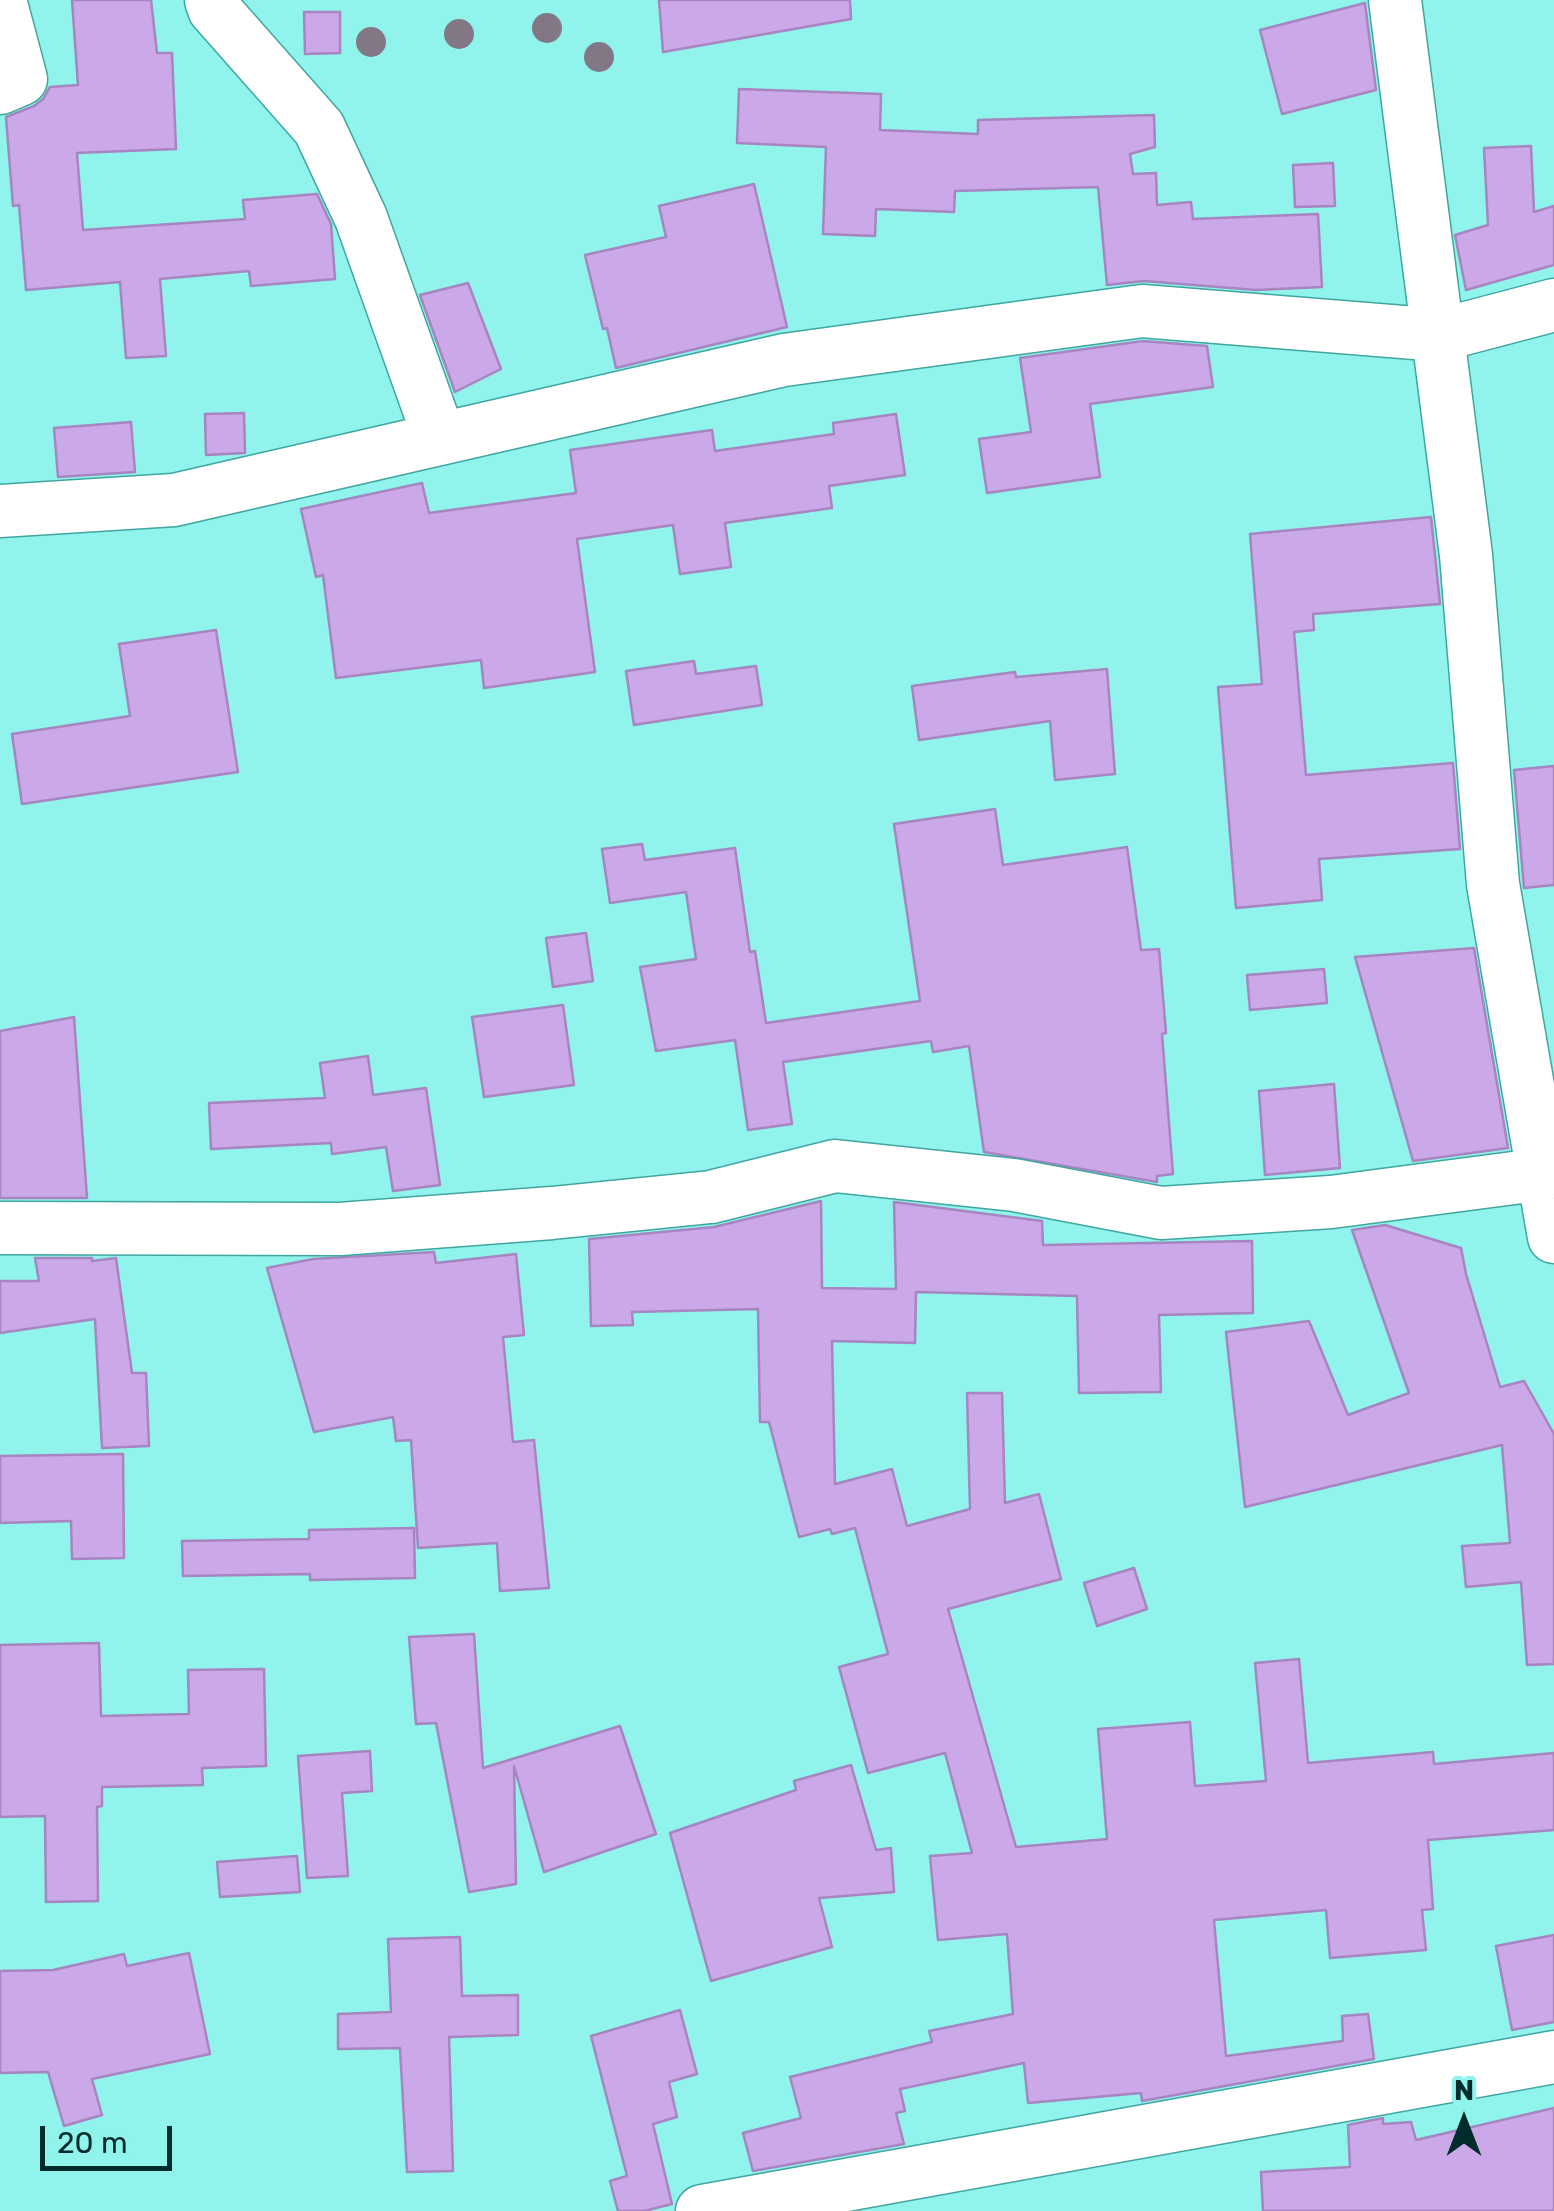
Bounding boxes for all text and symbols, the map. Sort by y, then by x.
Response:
north arrow [1414,2071,1514,2171]
text: N [1454,2074,1474,2107]
scale bar [45,2106,178,2168]
text: 20 m [57,2125,128,2161]

